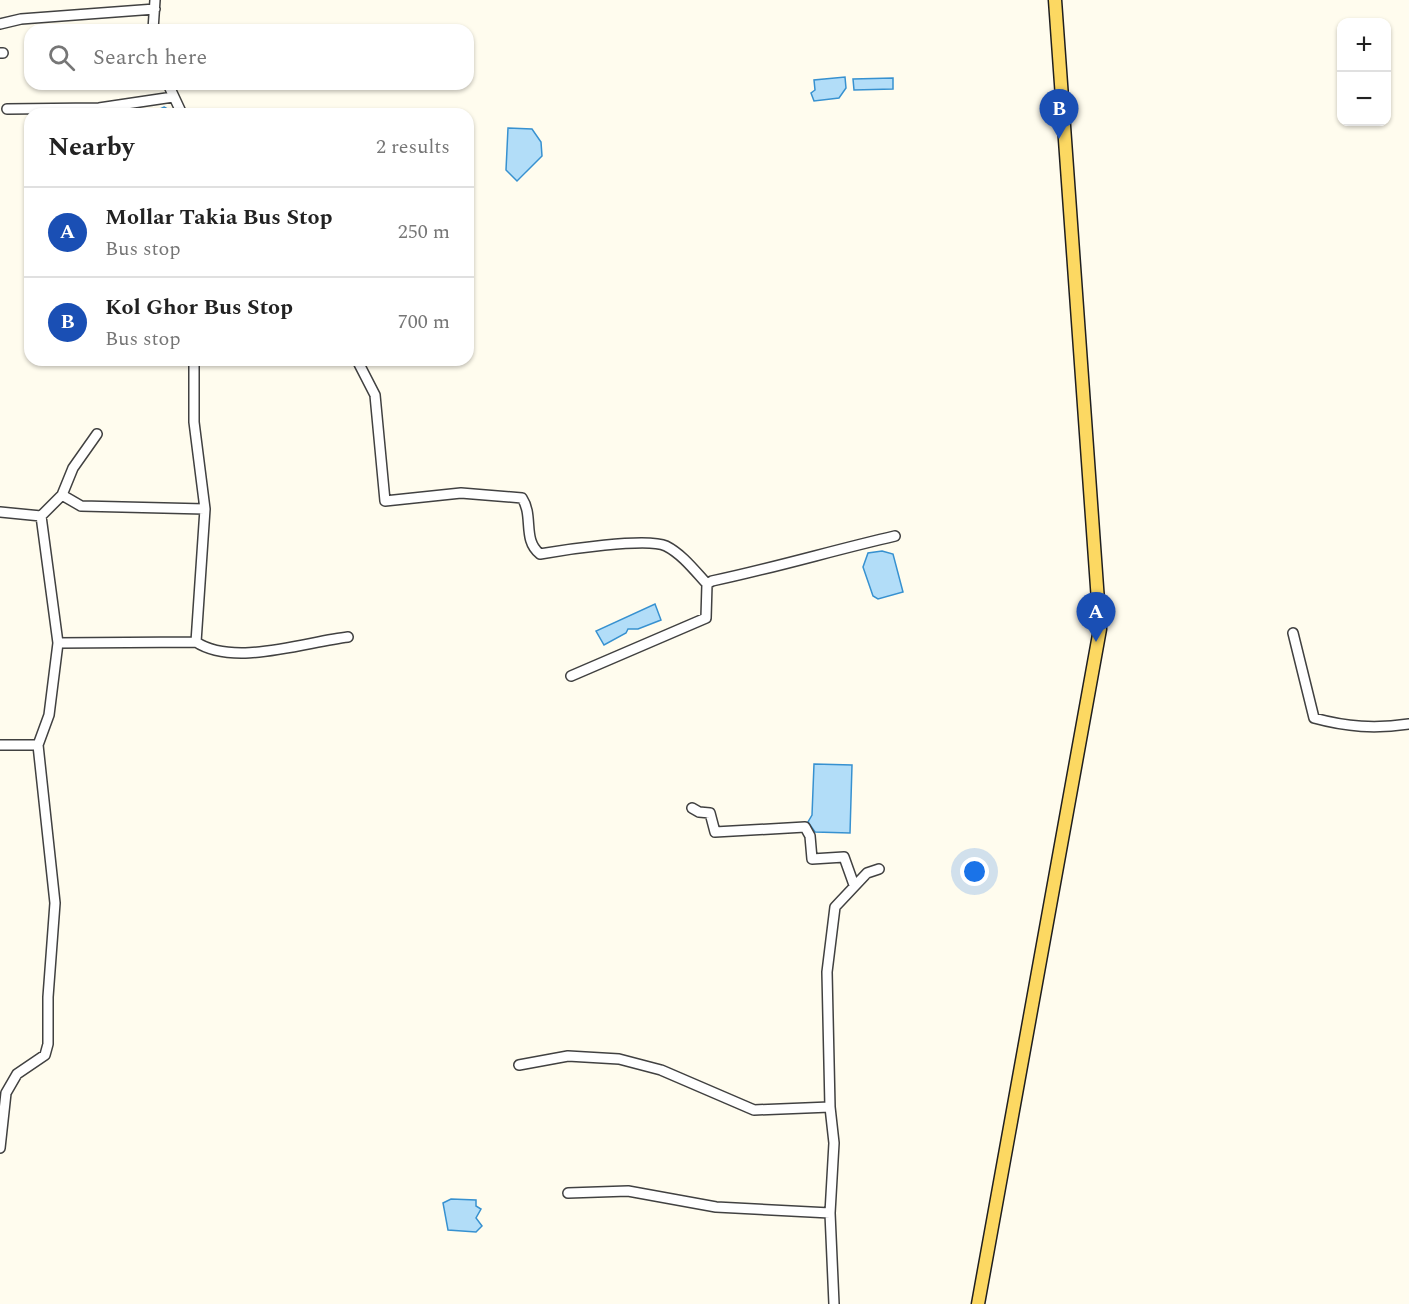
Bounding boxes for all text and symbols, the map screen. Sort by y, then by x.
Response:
map controls [1337,18,1391,126]
button: + [1337,18,1391,72]
search box [24,24,474,90]
icon: search [45,41,78,74]
text: Search here [93,41,207,74]
button: − [1337,72,1391,126]
pin: B [1040,90,1078,139]
text: Nearby [48,127,134,167]
text: 2 results [376,132,450,162]
text: Mollar Takia Bus Stop [105,201,332,234]
text: A [60,217,75,247]
text: 250 m [398,217,450,247]
text: Bus stop [105,234,181,264]
text: Kol Ghor Bus Stop [105,291,293,324]
text: B [60,307,75,337]
text: 700 m [398,307,450,337]
text: Bus stop [105,324,181,354]
pin: A [1076,592,1116,642]
your location [960,857,989,886]

